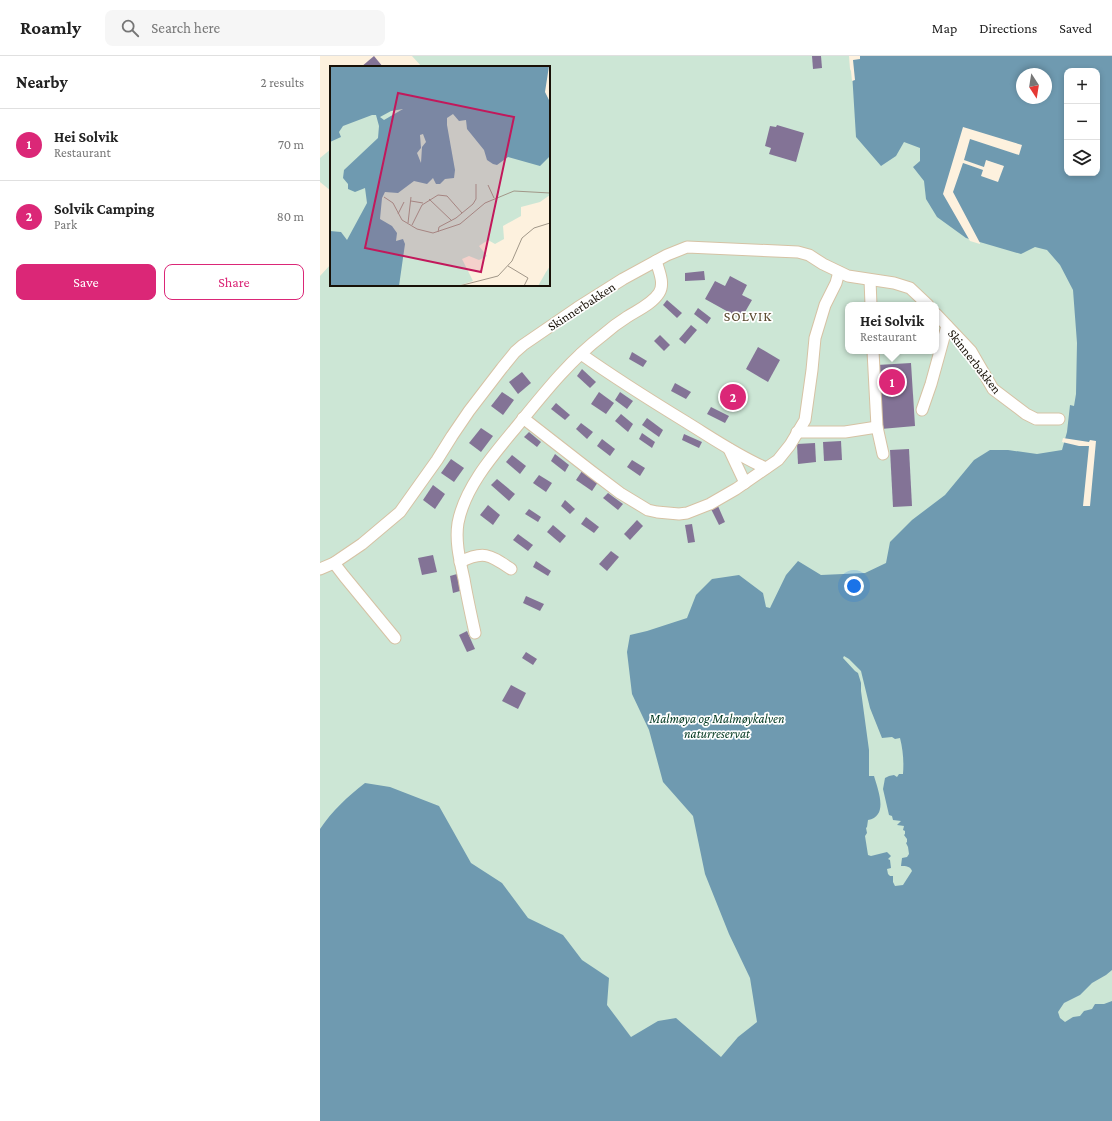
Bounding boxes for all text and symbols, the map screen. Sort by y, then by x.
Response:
search box [105,10,385,46]
text: Roamly [20,17,81,38]
icon: search [119,17,141,39]
text: Search here [151,20,220,36]
text: Map [932,20,957,36]
text: Directions [979,20,1037,36]
text: Saved [1059,20,1092,36]
inset map [330,66,550,286]
north arrow [1016,68,1052,104]
map controls [1064,68,1100,176]
button: + [1064,68,1100,104]
text: Nearby [16,73,68,92]
text: 2 results [261,75,304,90]
button: − [1064,104,1100,140]
text: Hei Solvik [54,129,118,145]
text: 1 [27,137,31,152]
text: 70 m [278,137,304,152]
button: layers [1064,140,1100,176]
text: Restaurant [54,145,111,160]
text: Solvik Camping [54,201,154,217]
text: 2 [26,209,32,224]
text: 80 m [277,209,304,224]
text: Park [54,217,77,232]
button: Save [16,264,156,300]
button: Share [164,264,304,300]
street label: Skinnerbakken [545,279,618,334]
popup [845,302,939,354]
district label: SOLVIK [724,308,772,324]
text: Hei Solvik [860,313,924,329]
street label: Skinnerbakken [945,326,1004,397]
text: Restaurant [860,329,917,344]
pin: 1 [879,367,905,397]
pin: 2 [720,382,746,412]
your location [844,576,864,596]
park label: Malmøya og Malmøykalven naturreservat [648,711,785,741]

